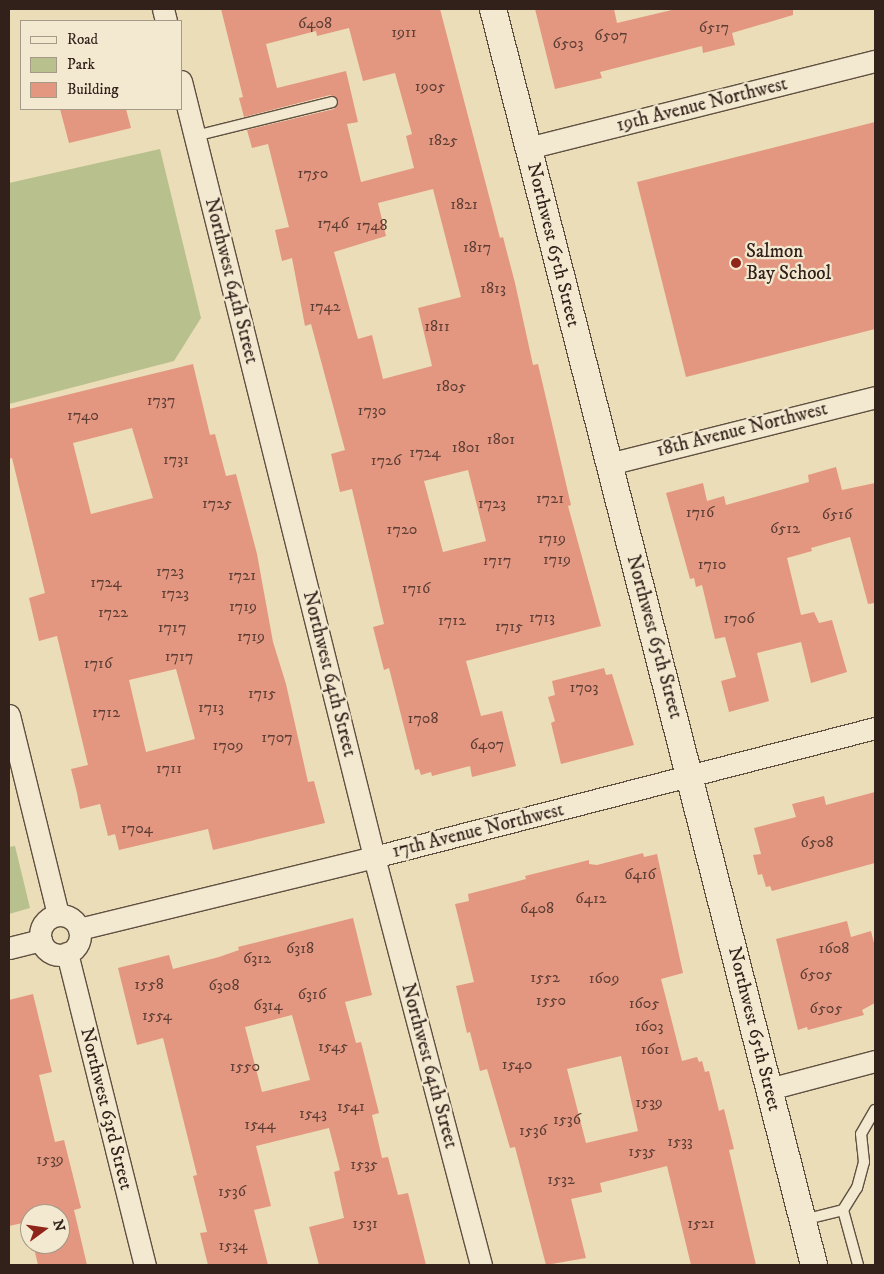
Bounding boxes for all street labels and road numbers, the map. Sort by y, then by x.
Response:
street label: 19th Avenue Northwest [614,73,790,137]
street label: Northwest 65th Street [522,161,584,329]
street label: Northwest 64th Street [199,196,263,366]
street label: 18th Avenue Northwest [654,398,830,462]
street label: Northwest 65th Street [621,553,687,721]
street label: Northwest 64th Street [297,589,361,759]
street label: 17th Avenue Northwest [390,799,566,863]
street label: Northwest 65th Street [723,945,785,1113]
street label: Northwest 64th Street [396,981,462,1151]
street label: Northwest 63rd Street [75,1026,137,1192]

